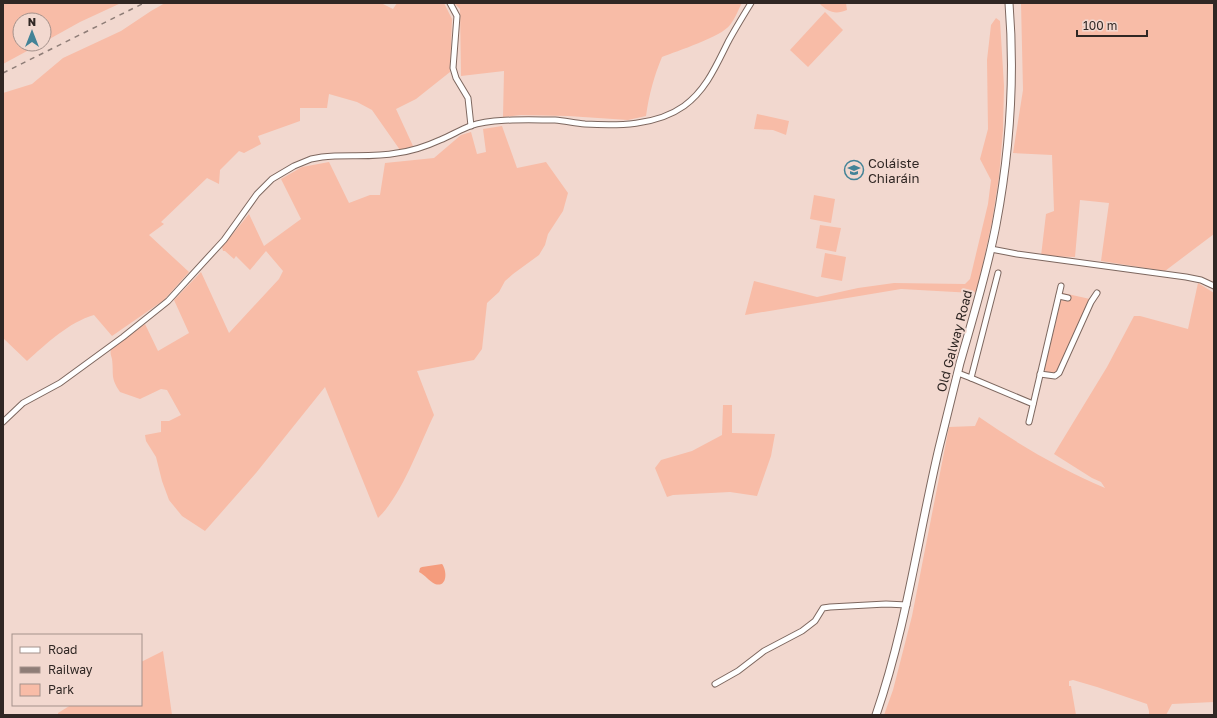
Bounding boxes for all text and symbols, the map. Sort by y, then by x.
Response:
north arrow [12,12,52,52]
scale bar [1077,12,1147,38]
text: N [28,15,36,28]
text: 100 m [1083,18,1117,33]
place label: Coláiste Chiaráin [868,155,919,186]
school or university icon: Coláiste Chiaráin [843,159,865,181]
street label: Old Galway Road [933,288,975,394]
legend [12,634,142,706]
text: Road [48,642,77,657]
text: Railway [48,662,93,677]
text: Park [48,682,74,697]

